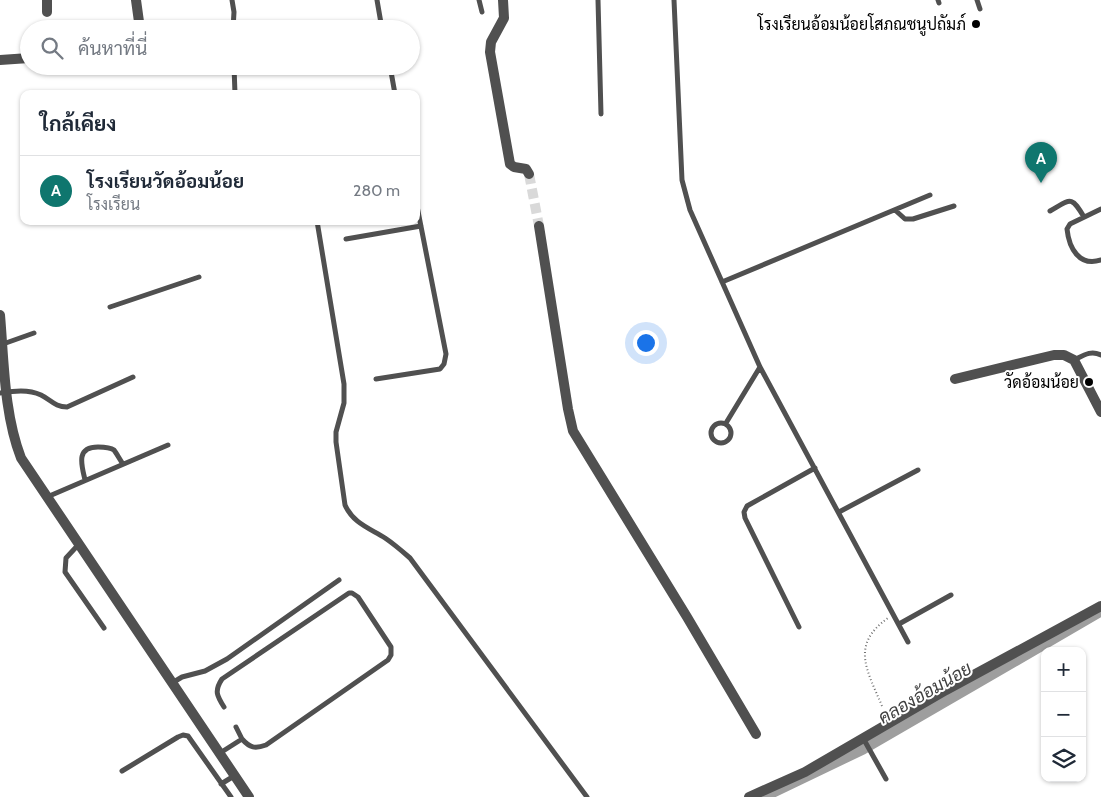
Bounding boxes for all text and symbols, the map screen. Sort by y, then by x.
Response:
place label: โรงเรียนอ้อมน้อยโสภณชนูปถัมภ์ [757,12,966,36]
marker: โรงเรียนอ้อมน้อยโสภณชนูปถัมภ์ [970,18,982,30]
search box [20,20,420,75]
icon: search [38,34,66,62]
text: ค้นหาที่นี่ [78,37,147,60]
text: ใกล้เคียง [40,111,116,136]
pin: A [1025,142,1057,183]
text: โรงเรียนวัดอ้อมน้อย [87,170,244,193]
text: A [51,181,61,200]
text: 280 m [353,181,400,200]
text: โรงเรียน [87,195,140,214]
your location [633,330,659,356]
place label: วัดอ้อมน้อย [1004,372,1079,392]
marker: วัดอ้อมน้อย [1083,376,1095,388]
map controls [1041,647,1086,782]
button: + [1041,647,1086,692]
water label: คลองอ้อมน้อย [874,656,976,729]
button: − [1041,692,1086,737]
button: layers [1041,737,1086,782]

